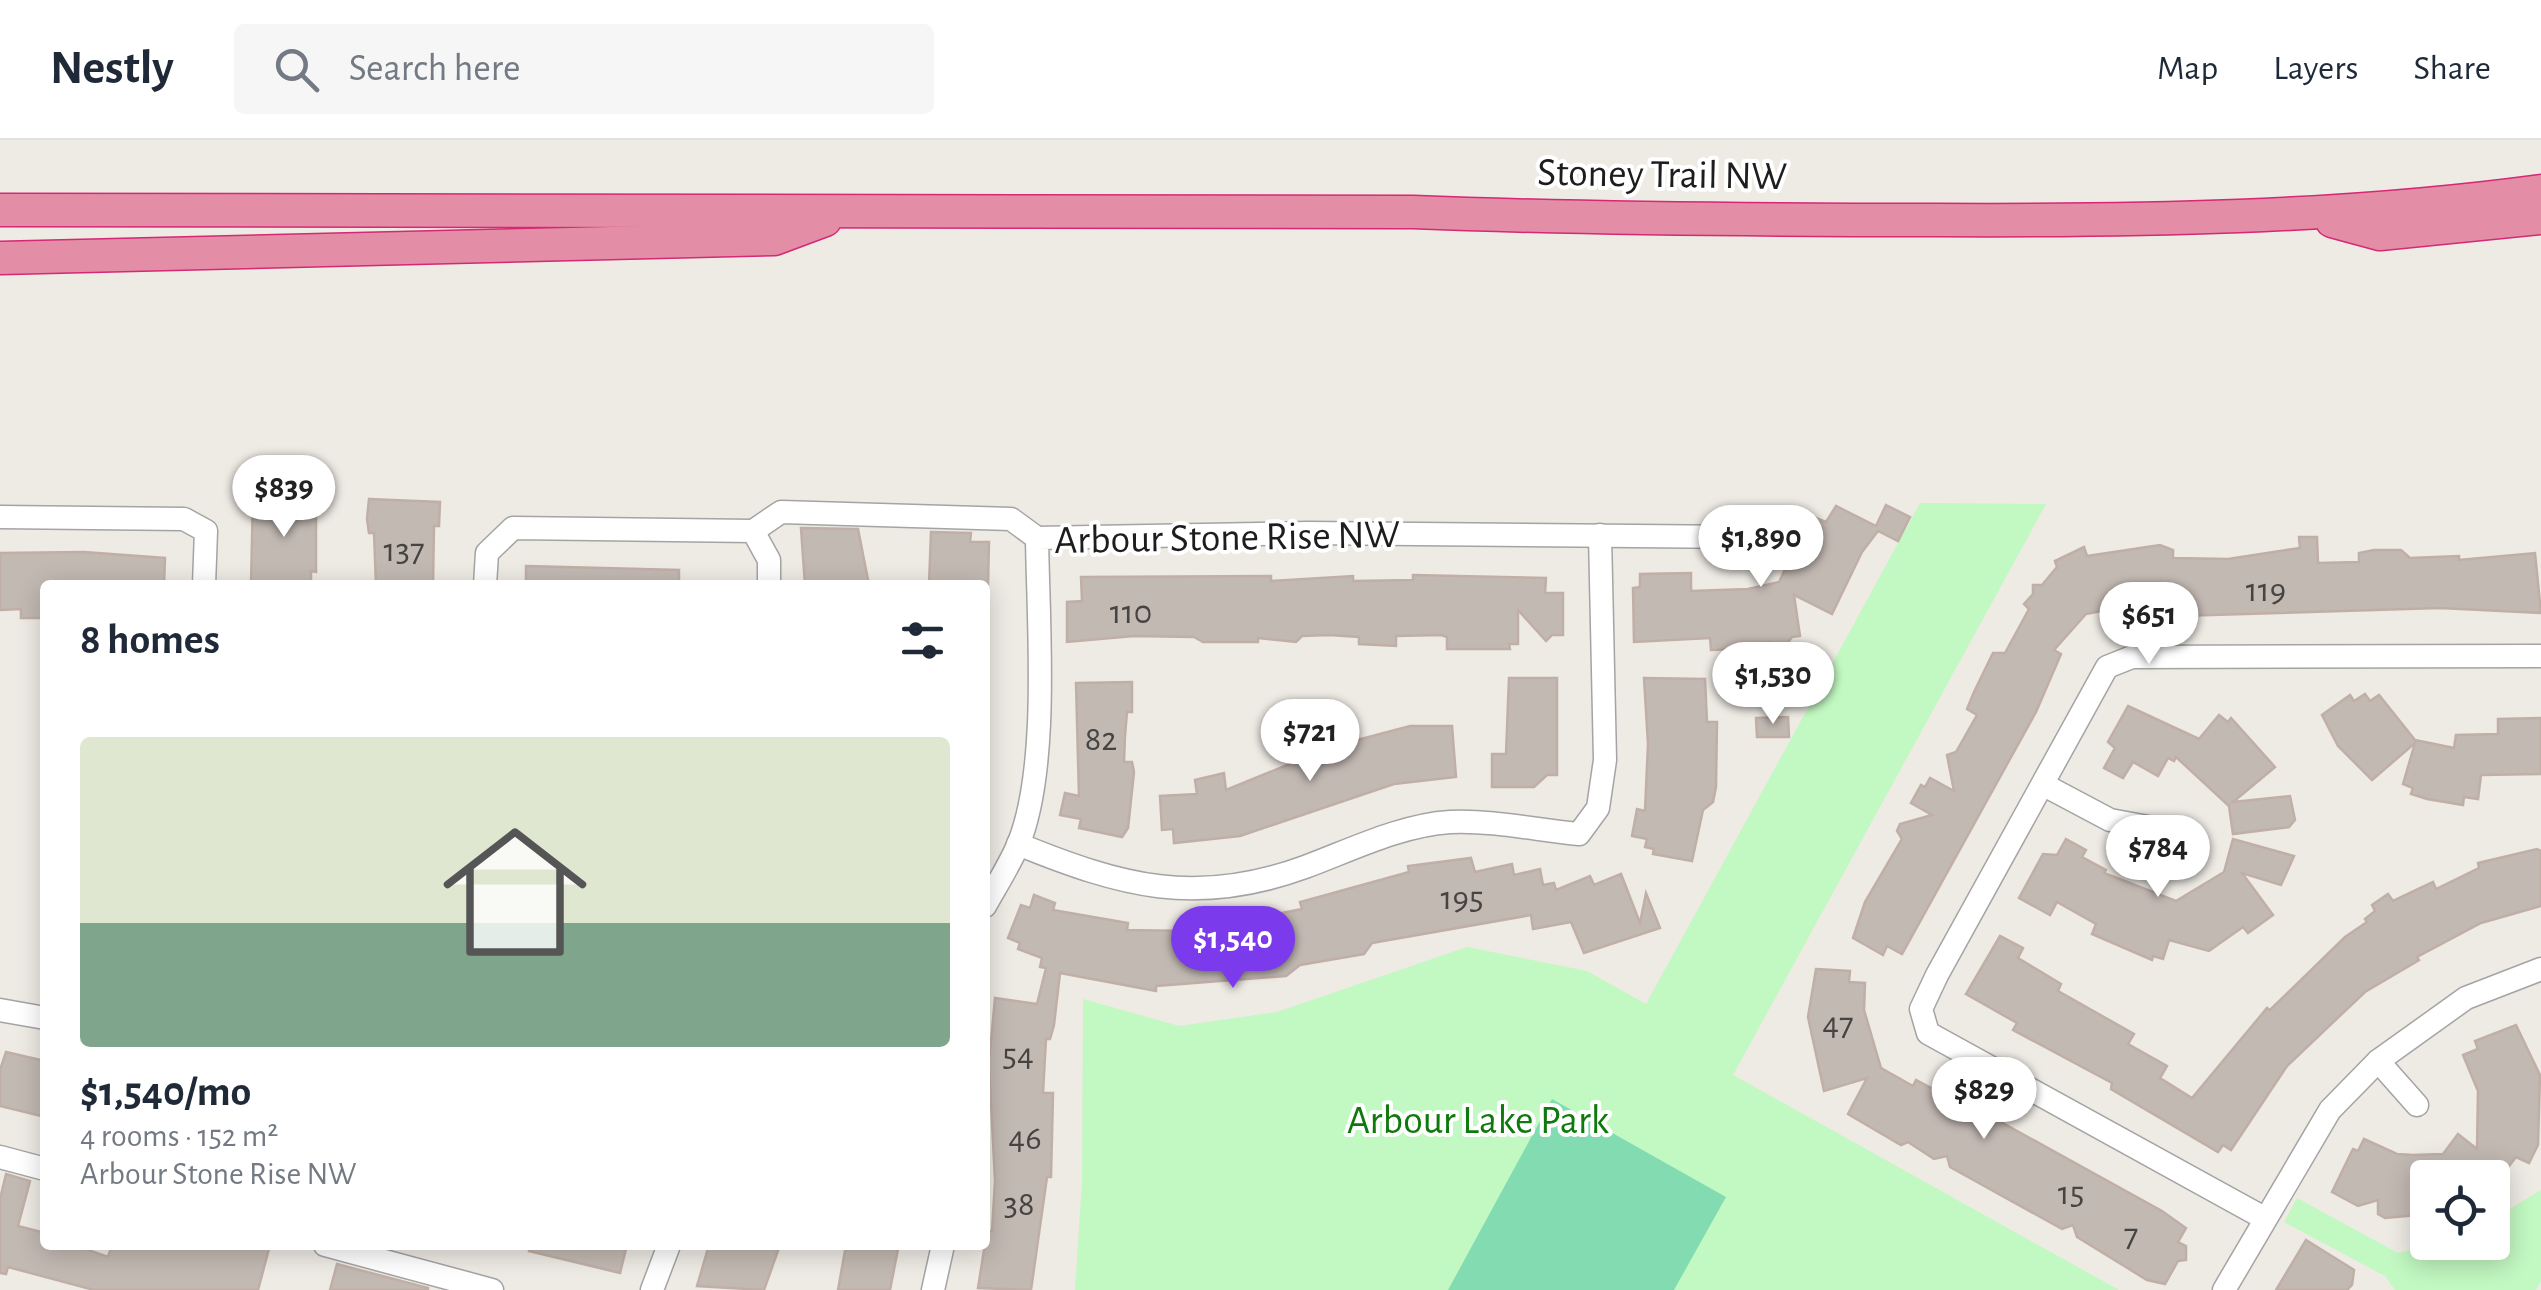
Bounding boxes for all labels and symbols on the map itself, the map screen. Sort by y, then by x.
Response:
street label: Stoney Trail NW [1537,153,1787,197]
pin: $839 [225,455,343,540]
pin: $1,890 [1680,505,1842,590]
street label: Arbour Stone Rise NW [1054,515,1400,561]
house number: 137 [383,533,425,568]
house number: 119 [2246,573,2286,608]
pin: $651 [2090,582,2208,667]
house number: 110 [1110,595,1152,630]
pin: $1,530 [1692,642,1854,727]
pin: $721 [1251,699,1369,784]
house number: 82 [1085,722,1117,757]
pin: $784 [2099,815,2217,900]
house number: 195 [1440,881,1484,916]
pin: $1,540 [1152,906,1314,991]
house number: 47 [1822,1007,1854,1042]
house number: 54 [1002,1038,1034,1073]
pin: $829 [1925,1057,2043,1142]
park label: Arbour Lake Park [1347,1101,1609,1141]
house number: 46 [1008,1121,1042,1156]
house number: 15 [2058,1176,2084,1211]
house number: 38 [1003,1187,1035,1222]
house number: 7 [2124,1218,2138,1253]

